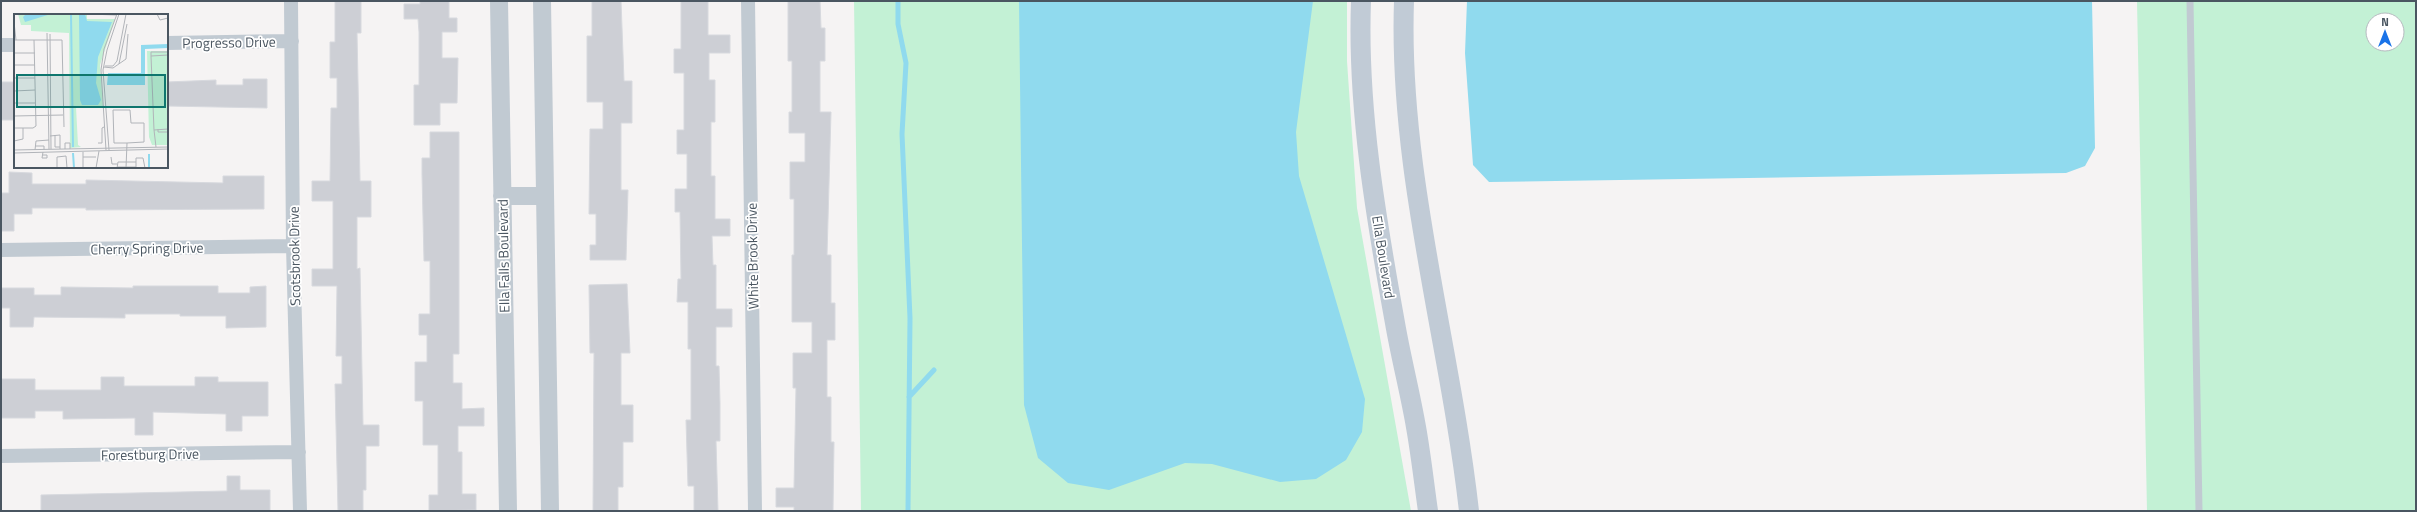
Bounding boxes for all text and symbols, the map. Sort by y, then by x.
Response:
north arrow [2365,12,2405,52]
inset map [14,14,168,168]
text: N [2381,14,2389,30]
street label: Progresso Drive [182,31,276,53]
street label: Ella Falls Boulevard [492,199,514,313]
street label: White Brook Drive [741,203,763,309]
street label: Scotsbrook Drive [283,206,305,306]
street label: Ella Boulevard [1367,214,1401,300]
street label: Cherry Spring Drive [90,237,204,259]
street label: Forestburg Drive [101,443,199,465]

